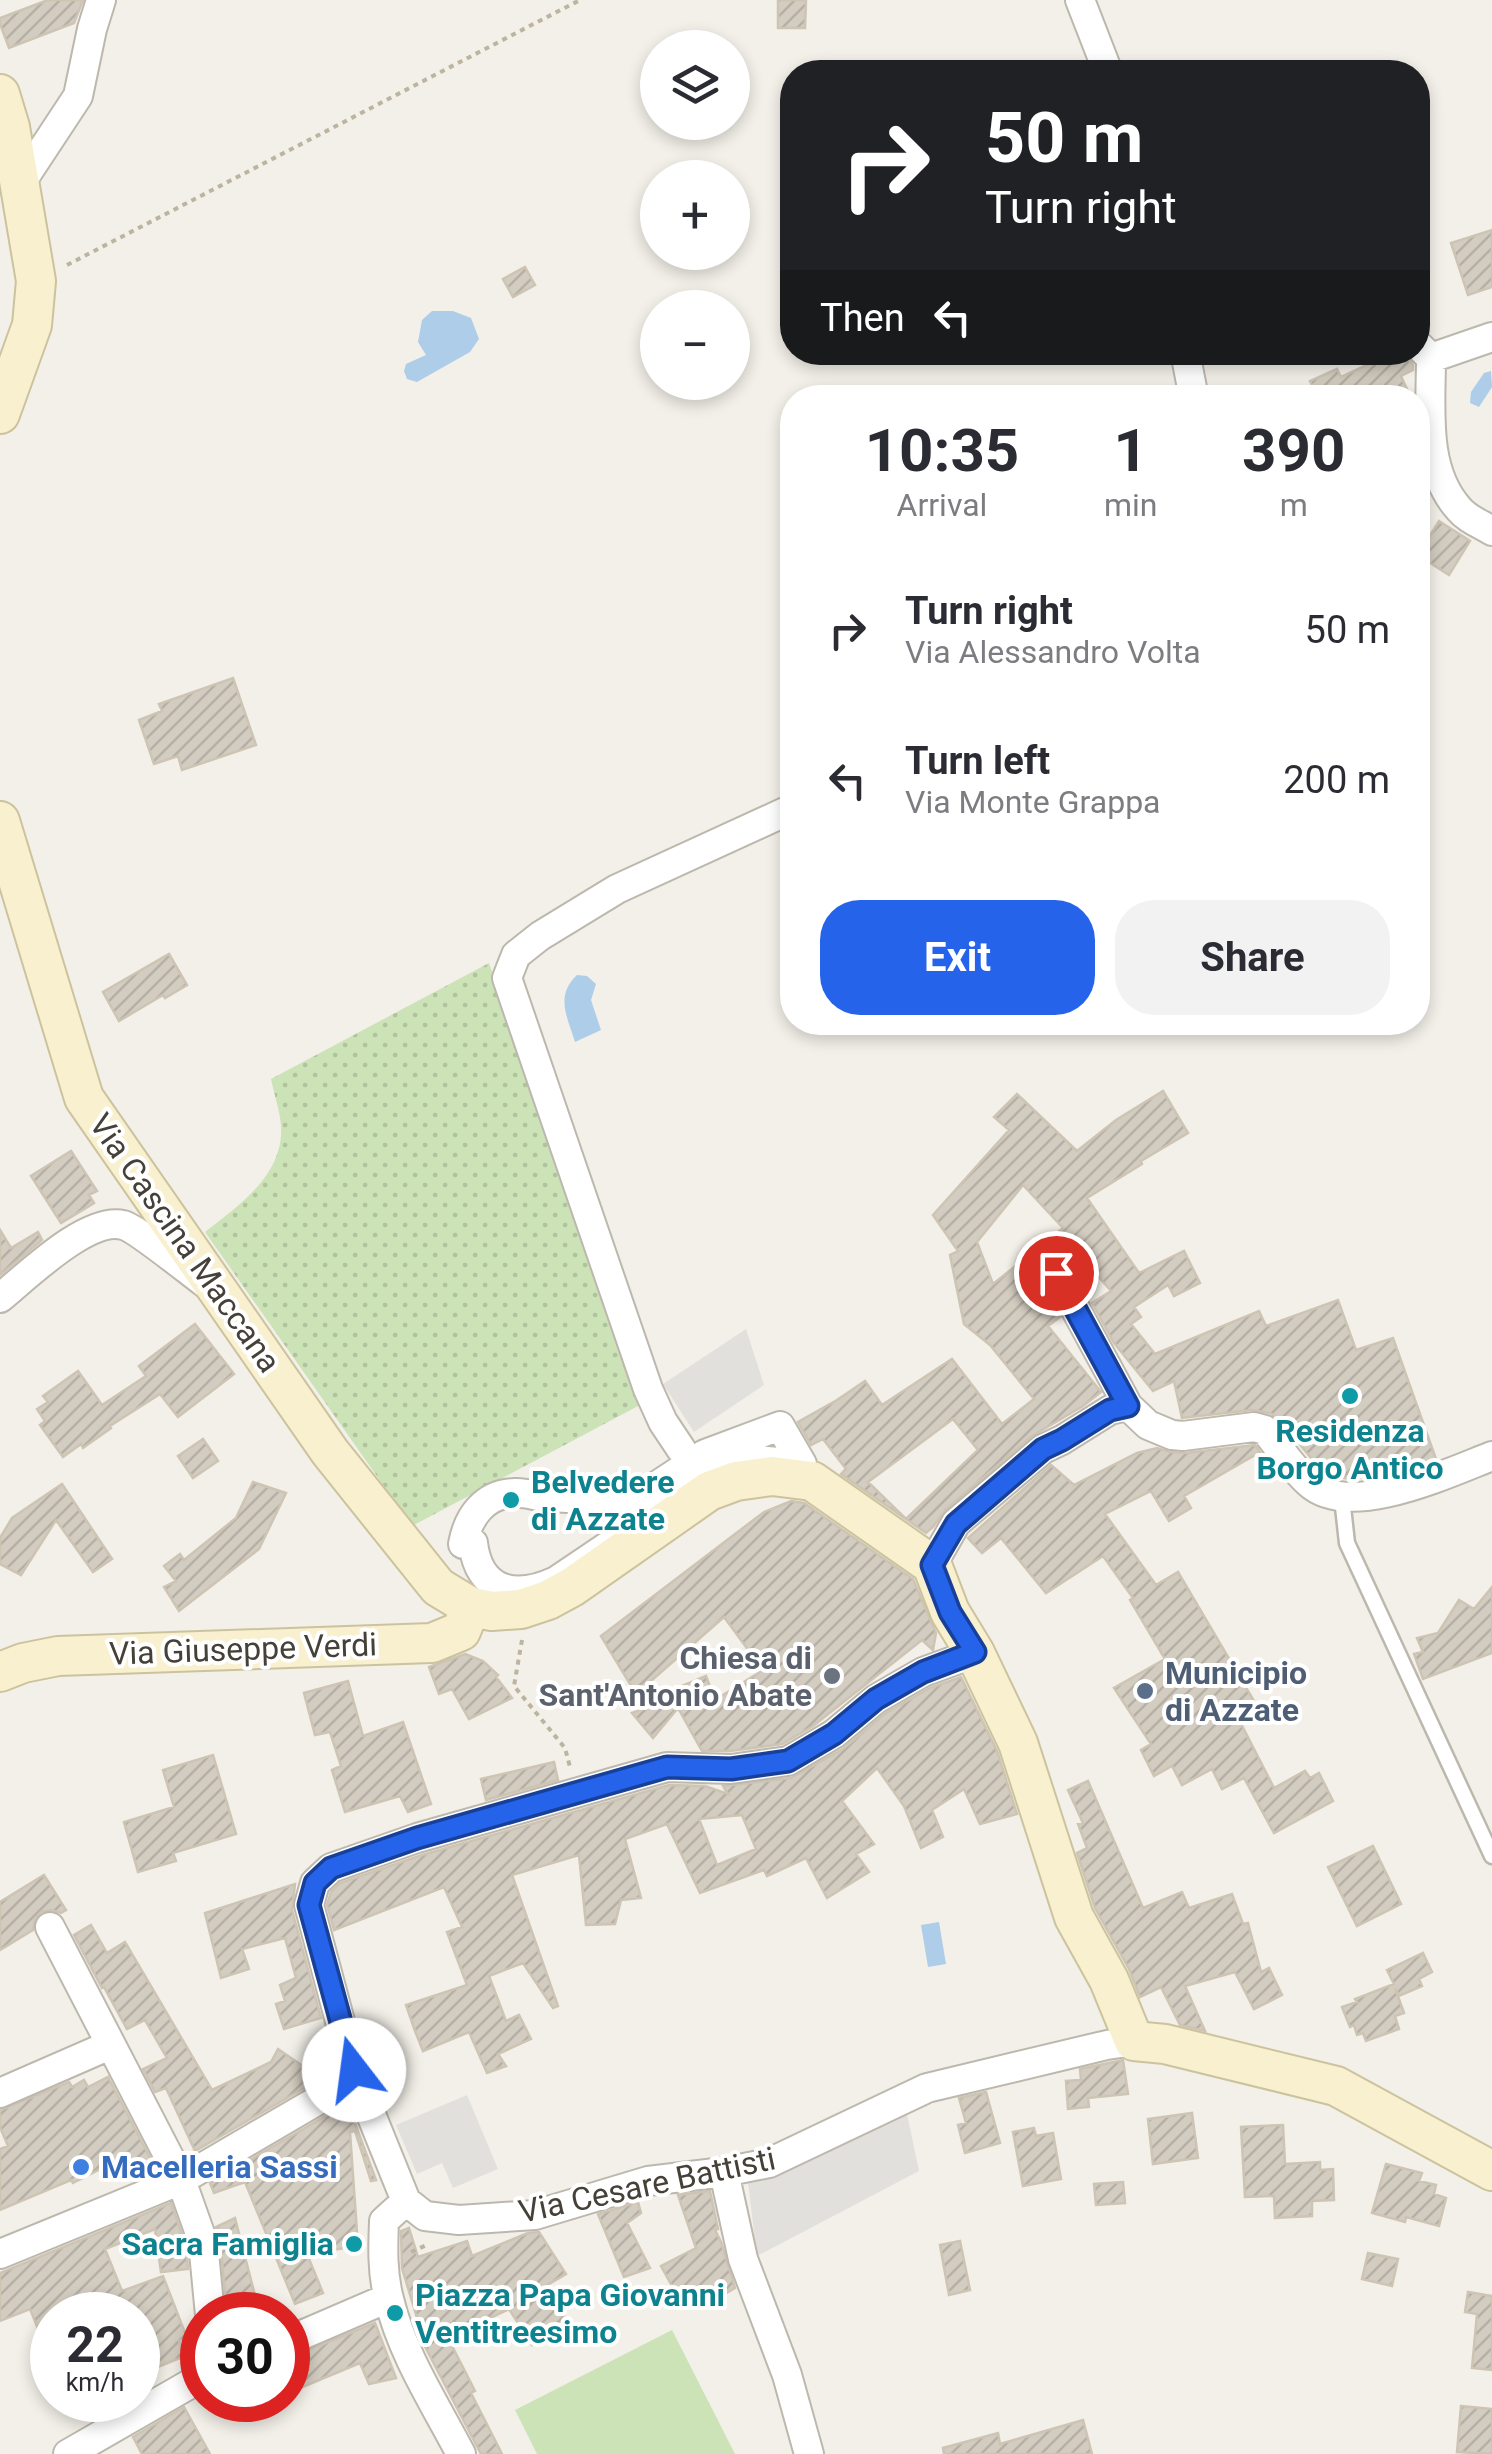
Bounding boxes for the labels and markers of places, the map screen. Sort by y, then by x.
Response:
pin [1014,1231,1099,1316]
marker: Residenza Borgo Antico [1339,1385,1361,1407]
place label: Residenza Borgo Antico [1256,1412,1444,1487]
place label: Belvedere di Azzate [531,1463,674,1538]
marker: Belvedere di Azzate [500,1489,522,1511]
place label: Chiesa di Sant'Antonio Abate [539,1639,812,1714]
place label: Municipio di Azzate [1165,1654,1307,1729]
marker: Chiesa di Sant'Antonio Abate [821,1665,843,1687]
marker: Municipio di Azzate [1134,1680,1156,1702]
place label: Macelleria Sassi [101,2148,338,2186]
marker: Macelleria Sassi [70,2156,92,2178]
place label: Sacra Famiglia [122,2225,334,2263]
marker: Sacra Famiglia [343,2233,365,2255]
place label: Piazza Papa Giovanni Ventitreesimo [415,2276,725,2351]
marker: Piazza Papa Giovanni Ventitreesimo [384,2302,406,2324]

